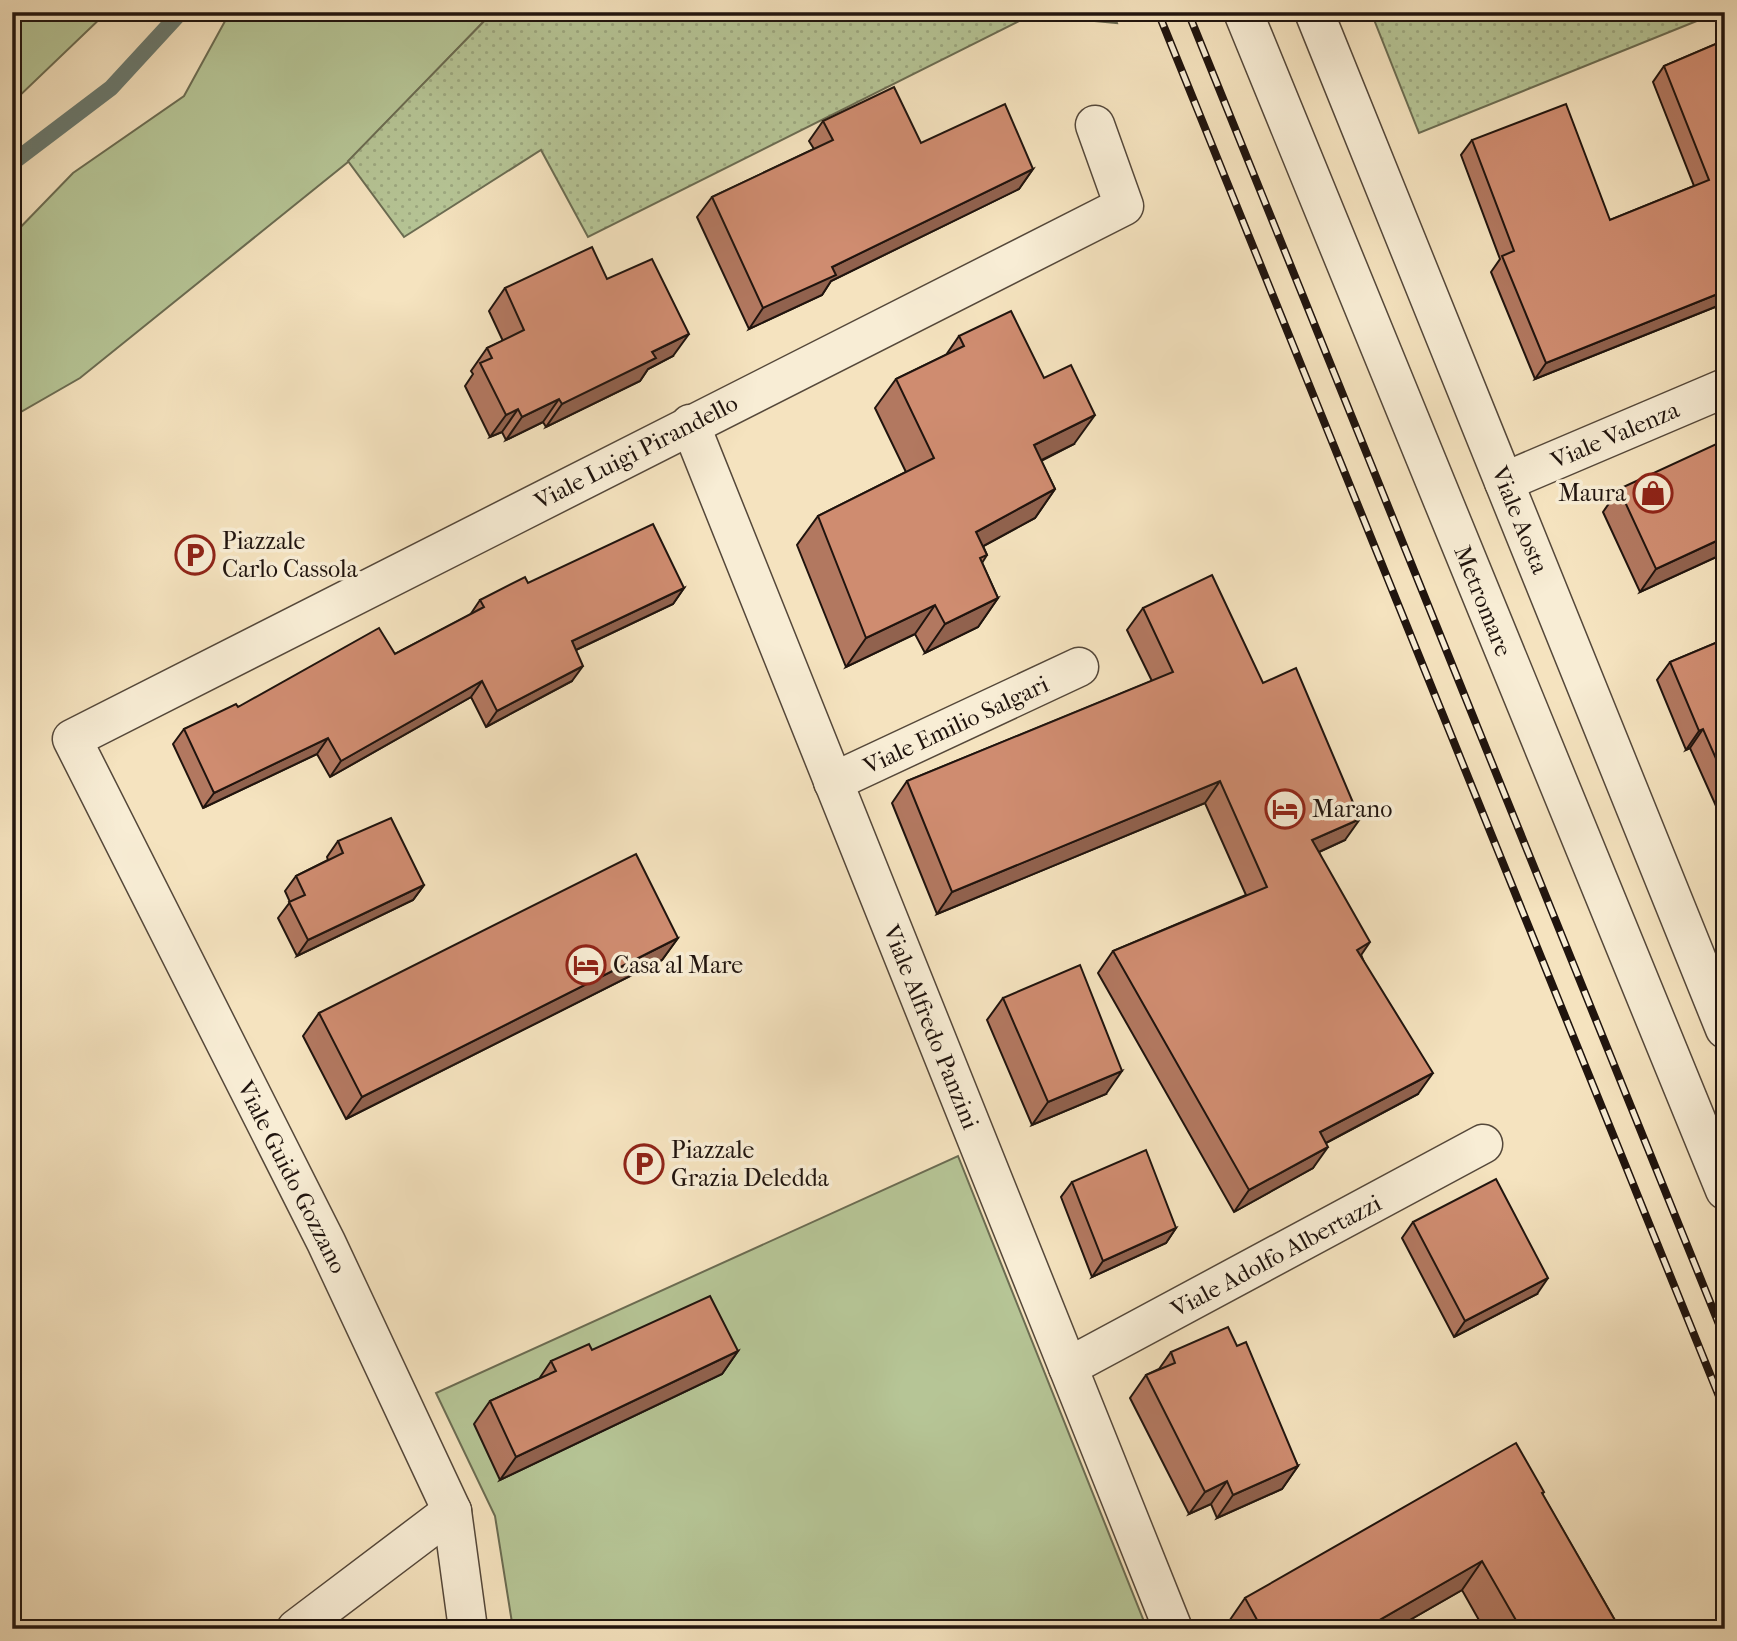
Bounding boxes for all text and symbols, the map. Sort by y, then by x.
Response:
street label: Viale Luigi Pirandello [529,389,742,516]
street label: Viale Valenza [1546,395,1684,475]
street label: Viale Aosta [1485,461,1555,579]
shop icon: Maura [1632,472,1674,514]
place label: Maura [1558,479,1627,507]
place label: Piazzale Carlo Cassola [222,527,359,583]
parking icon: Piazzale Carlo Cassola [174,534,216,576]
street label: Metromare [1448,541,1518,661]
street label: Viale Emilio Salgari [858,670,1053,781]
hotel icon: Marano [1264,788,1306,830]
place label: Marano [1312,795,1392,823]
street label: Viale Alfredo Panzini [877,920,985,1133]
hotel icon: Casa al Mare [565,944,607,986]
place label: Casa al Mare [613,951,743,979]
street label: Viale Guido Gozzano [231,1075,353,1278]
place label: Piazzale Grazia Deledda [671,1136,830,1192]
parking icon: Piazzale Grazia Deledda [623,1143,665,1185]
street label: Viale Adolfo Albertazzi [1165,1189,1386,1324]

